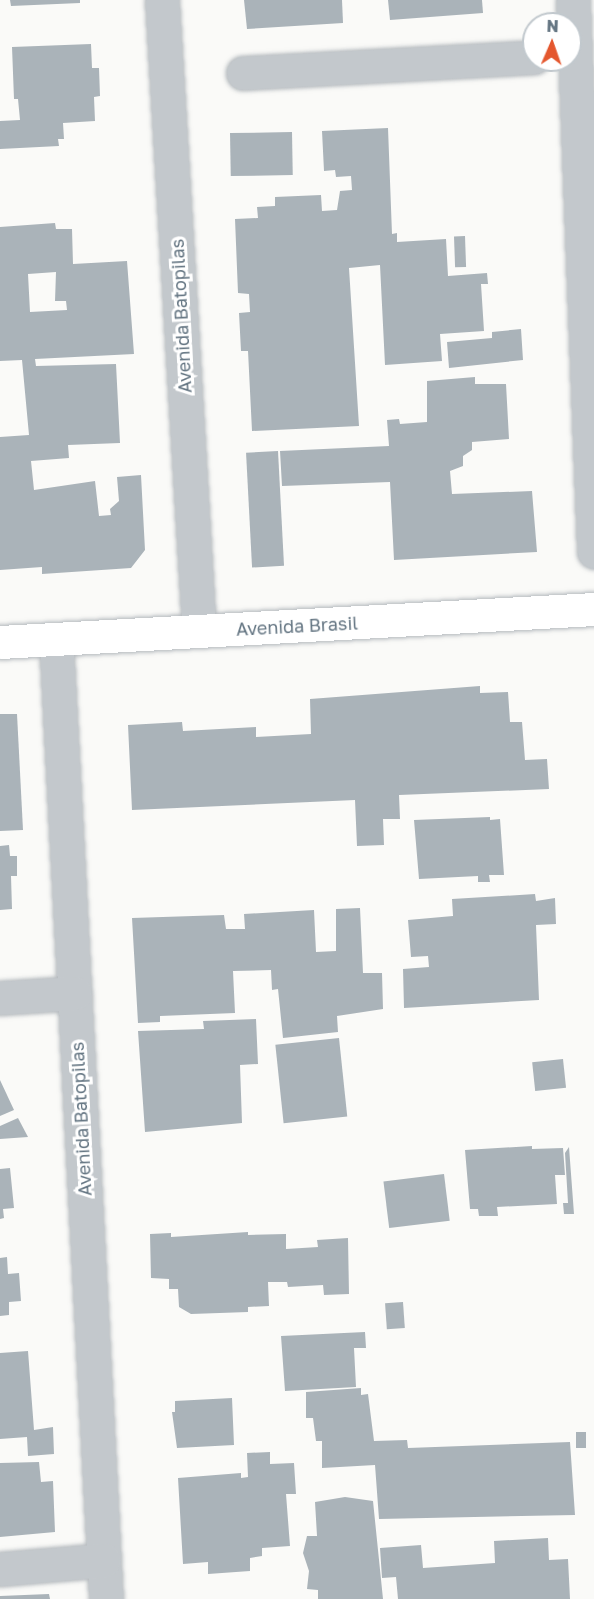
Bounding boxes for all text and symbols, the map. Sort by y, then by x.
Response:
north arrow [522,12,582,72]
text: N [546,16,559,36]
street label: Avenida Batopilas [166,238,196,394]
street label: Avenida Brasil [236,612,358,640]
street label: Avenida Batopilas [66,1041,96,1197]

